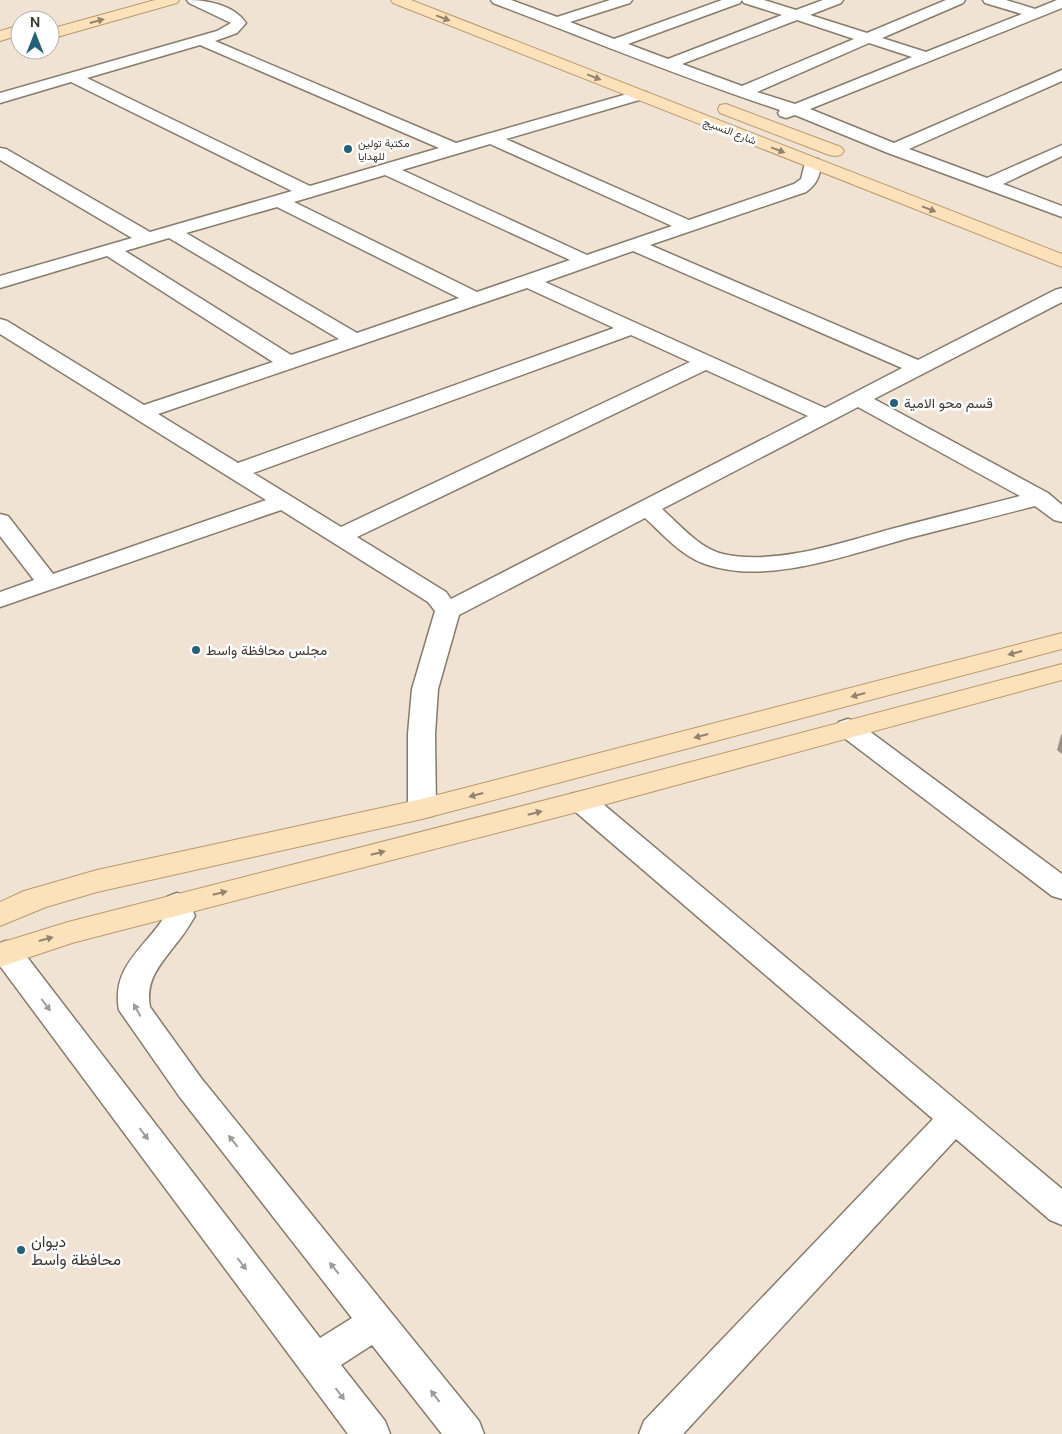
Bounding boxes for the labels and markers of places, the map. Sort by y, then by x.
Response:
place label: مكتبة تولين للهدايا [358,136,410,163]
marker: مكتبة تولين للهدايا [342,143,354,155]
place label: قسم محو الامية [904,394,993,412]
marker: قسم محو الامية [888,397,900,409]
place label: مجلس محافظة واسط [206,641,327,659]
marker: مجلس محافظة واسط [190,644,202,656]
place label: ديوان محافظة واسط [31,1231,121,1270]
marker: ديوان محافظة واسط [15,1244,27,1256]

